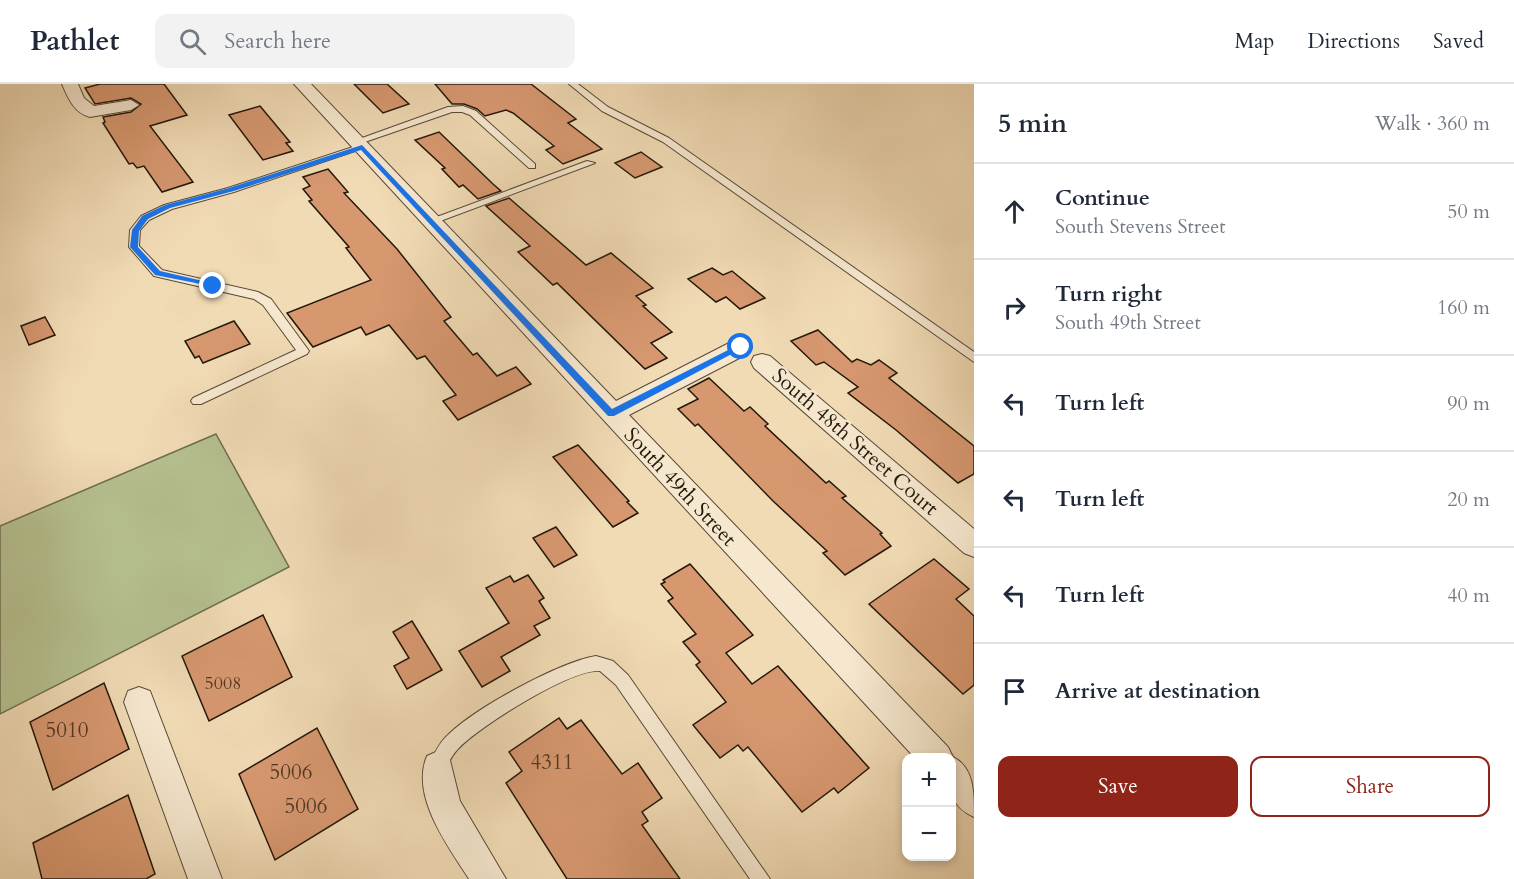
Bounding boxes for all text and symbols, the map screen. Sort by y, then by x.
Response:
search box [155,14,575,68]
text: Pathlet [30,22,119,60]
icon: search [176,25,209,58]
text: Search here [224,26,331,56]
text: Map [1234,27,1274,56]
text: Directions [1307,27,1400,56]
text: Saved [1433,27,1484,56]
text: 5 min [998,106,1067,141]
text: Walk · 360 m [1375,110,1490,137]
text: Continue [1055,183,1150,213]
icon: ahead [998,195,1031,228]
text: 50 m [1447,198,1490,225]
text: South Stevens Street [1055,213,1226,240]
route end [199,272,225,298]
text: Turn right [1055,279,1162,309]
icon: right [998,291,1031,324]
text: 160 m [1437,294,1490,321]
text: South 49th Street [1055,309,1201,336]
route start [727,333,753,359]
street label: South 48th Street Court [766,362,945,523]
icon: left [998,387,1031,420]
text: Turn left [1055,388,1144,418]
text: 90 m [1447,390,1490,417]
street label: South 49th Street [617,421,743,553]
icon: left [998,483,1031,516]
text: Turn left [1055,484,1144,514]
text: 20 m [1447,486,1490,513]
icon: left [998,579,1031,612]
text: Turn left [1055,580,1144,610]
text: 40 m [1447,582,1490,609]
house number: 5008 [205,671,241,696]
icon: arrive [998,675,1031,708]
text: Arrive at destination [1055,676,1260,706]
house number: 5010 [45,716,89,745]
house number: 4311 [530,748,574,777]
map controls [902,753,956,861]
button: + [902,753,956,807]
button: Save [998,756,1238,817]
button: Share [1250,756,1490,817]
house number: 5006 [269,758,313,787]
house number: 5006 [284,792,328,821]
button: − [902,807,956,861]

